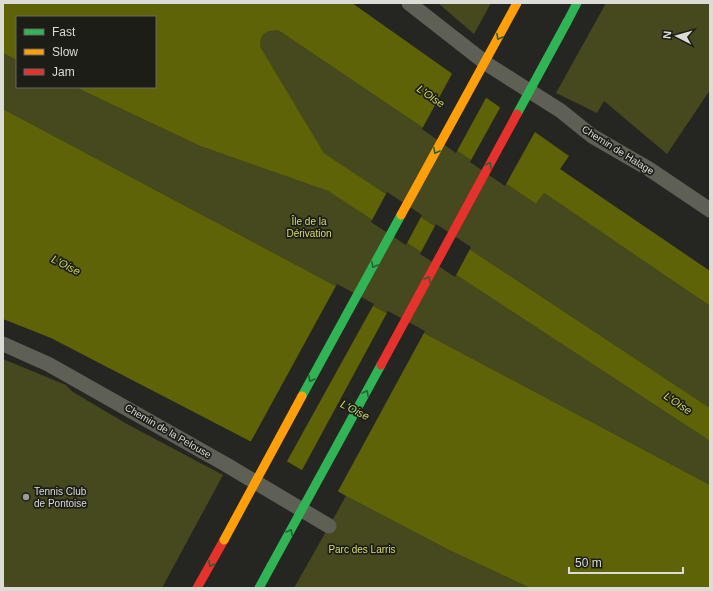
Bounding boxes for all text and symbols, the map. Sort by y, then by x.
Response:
legend [16,16,156,88]
north arrow [657,16,697,56]
text: Fast [52,25,76,39]
text: N [661,30,673,40]
one-way arrow [496,33,503,40]
text: Slow [52,45,78,59]
text: Jam [52,65,75,79]
water label: L'Oise [415,82,447,110]
street label: Chemin de Halage [580,123,656,177]
one-way arrow [433,147,441,154]
one-way arrow [485,162,492,169]
park label: Île de la Dérivation [286,215,332,239]
water label: L'Oise [50,253,82,277]
one-way arrow [371,261,378,268]
one-way arrow [423,276,430,283]
one-way arrow [309,375,316,382]
water label: L'Oise [662,389,694,417]
one-way arrow [361,390,368,398]
water label: L'Oise [339,398,371,422]
street label: Chemin de la Pelouse [123,402,213,460]
place label: Tennis Club de Pontoise [34,486,87,509]
marker: Tennis Club de Pontoise [21,492,31,502]
one-way arrow [285,529,292,536]
park label: Parc des Larris [328,544,396,555]
scale bar [569,549,683,575]
text: 50 m [575,556,602,570]
one-way arrow [208,560,215,567]

